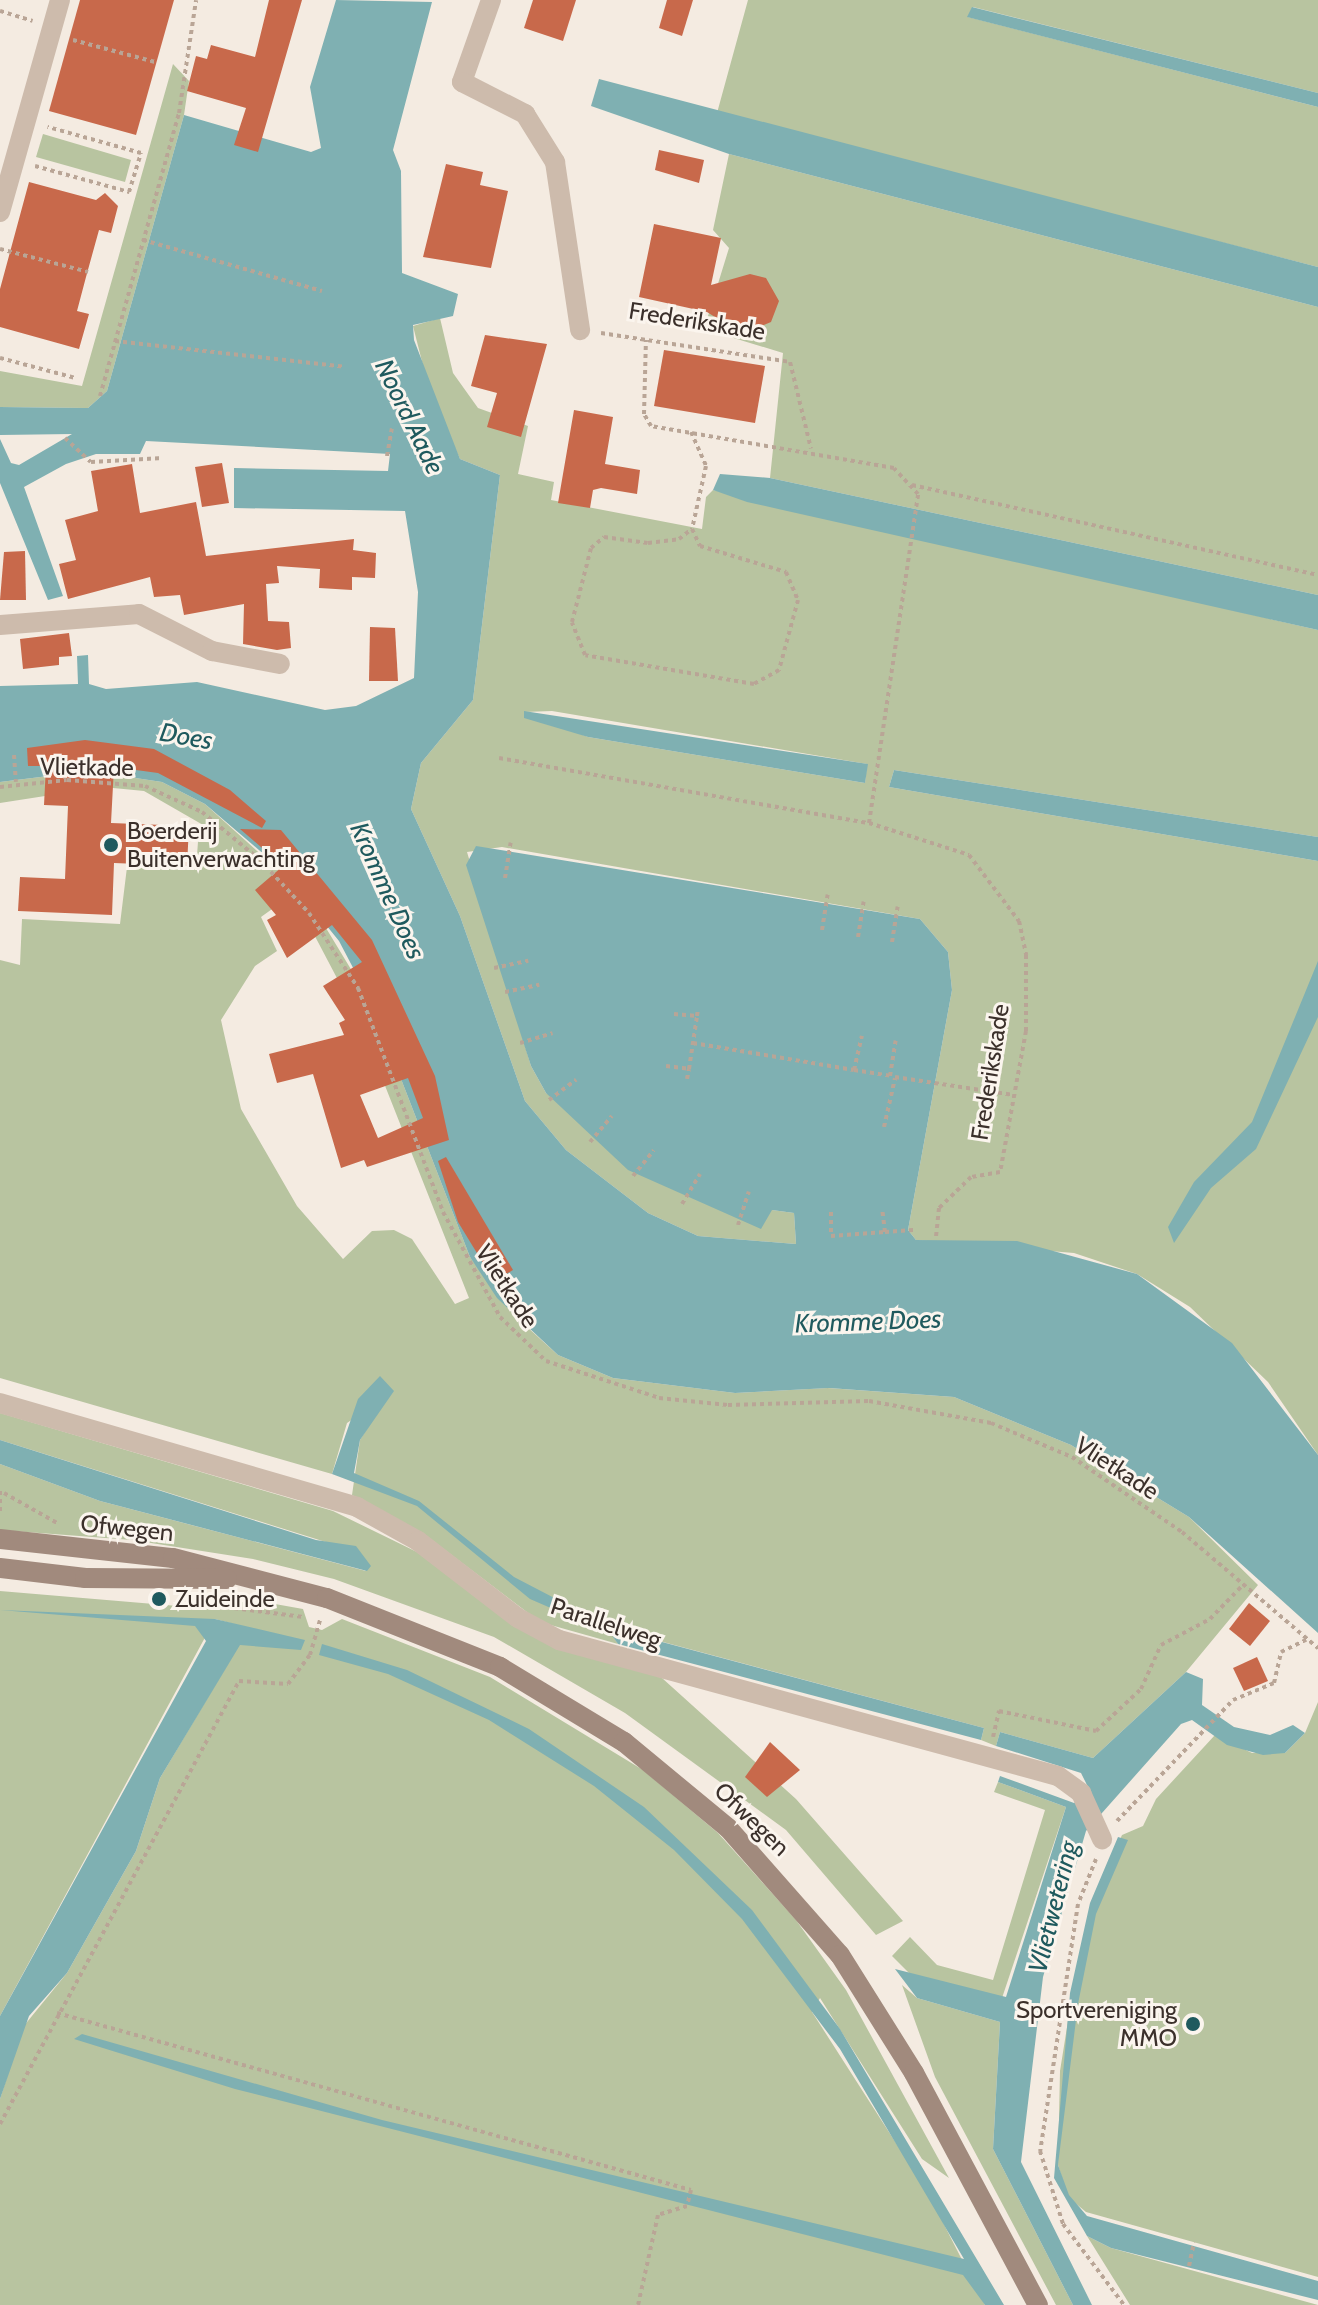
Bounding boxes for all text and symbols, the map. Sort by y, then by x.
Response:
street label: Frederikskade [627,296,767,346]
water label: Noord Aade [368,354,450,480]
water label: Does [157,717,215,757]
street label: Vlietkade [40,752,134,782]
place label: Boerderij Buitenverwachting [127,817,315,873]
water label: Kromme Does [343,818,431,964]
marker: Boerderij Buitenverwachting [102,836,120,854]
street label: Frederikskade [965,1002,1015,1142]
street label: Vlietkade [469,1239,545,1333]
water label: Kromme Does [794,1304,942,1340]
street label: Vlietkade [1070,1430,1164,1506]
street label: Ofwegen [79,1509,175,1547]
place label: Zuideinde [175,1585,275,1613]
marker: Zuideinde [150,1590,168,1608]
street label: Parallelweg [547,1592,665,1654]
street label: Ofwegen [708,1776,796,1862]
water label: Vlietwetering [1023,1838,1085,1976]
place label: Sportvereniging MMO [1016,1996,1177,2052]
marker: Sportvereniging MMO [1184,2015,1202,2033]

